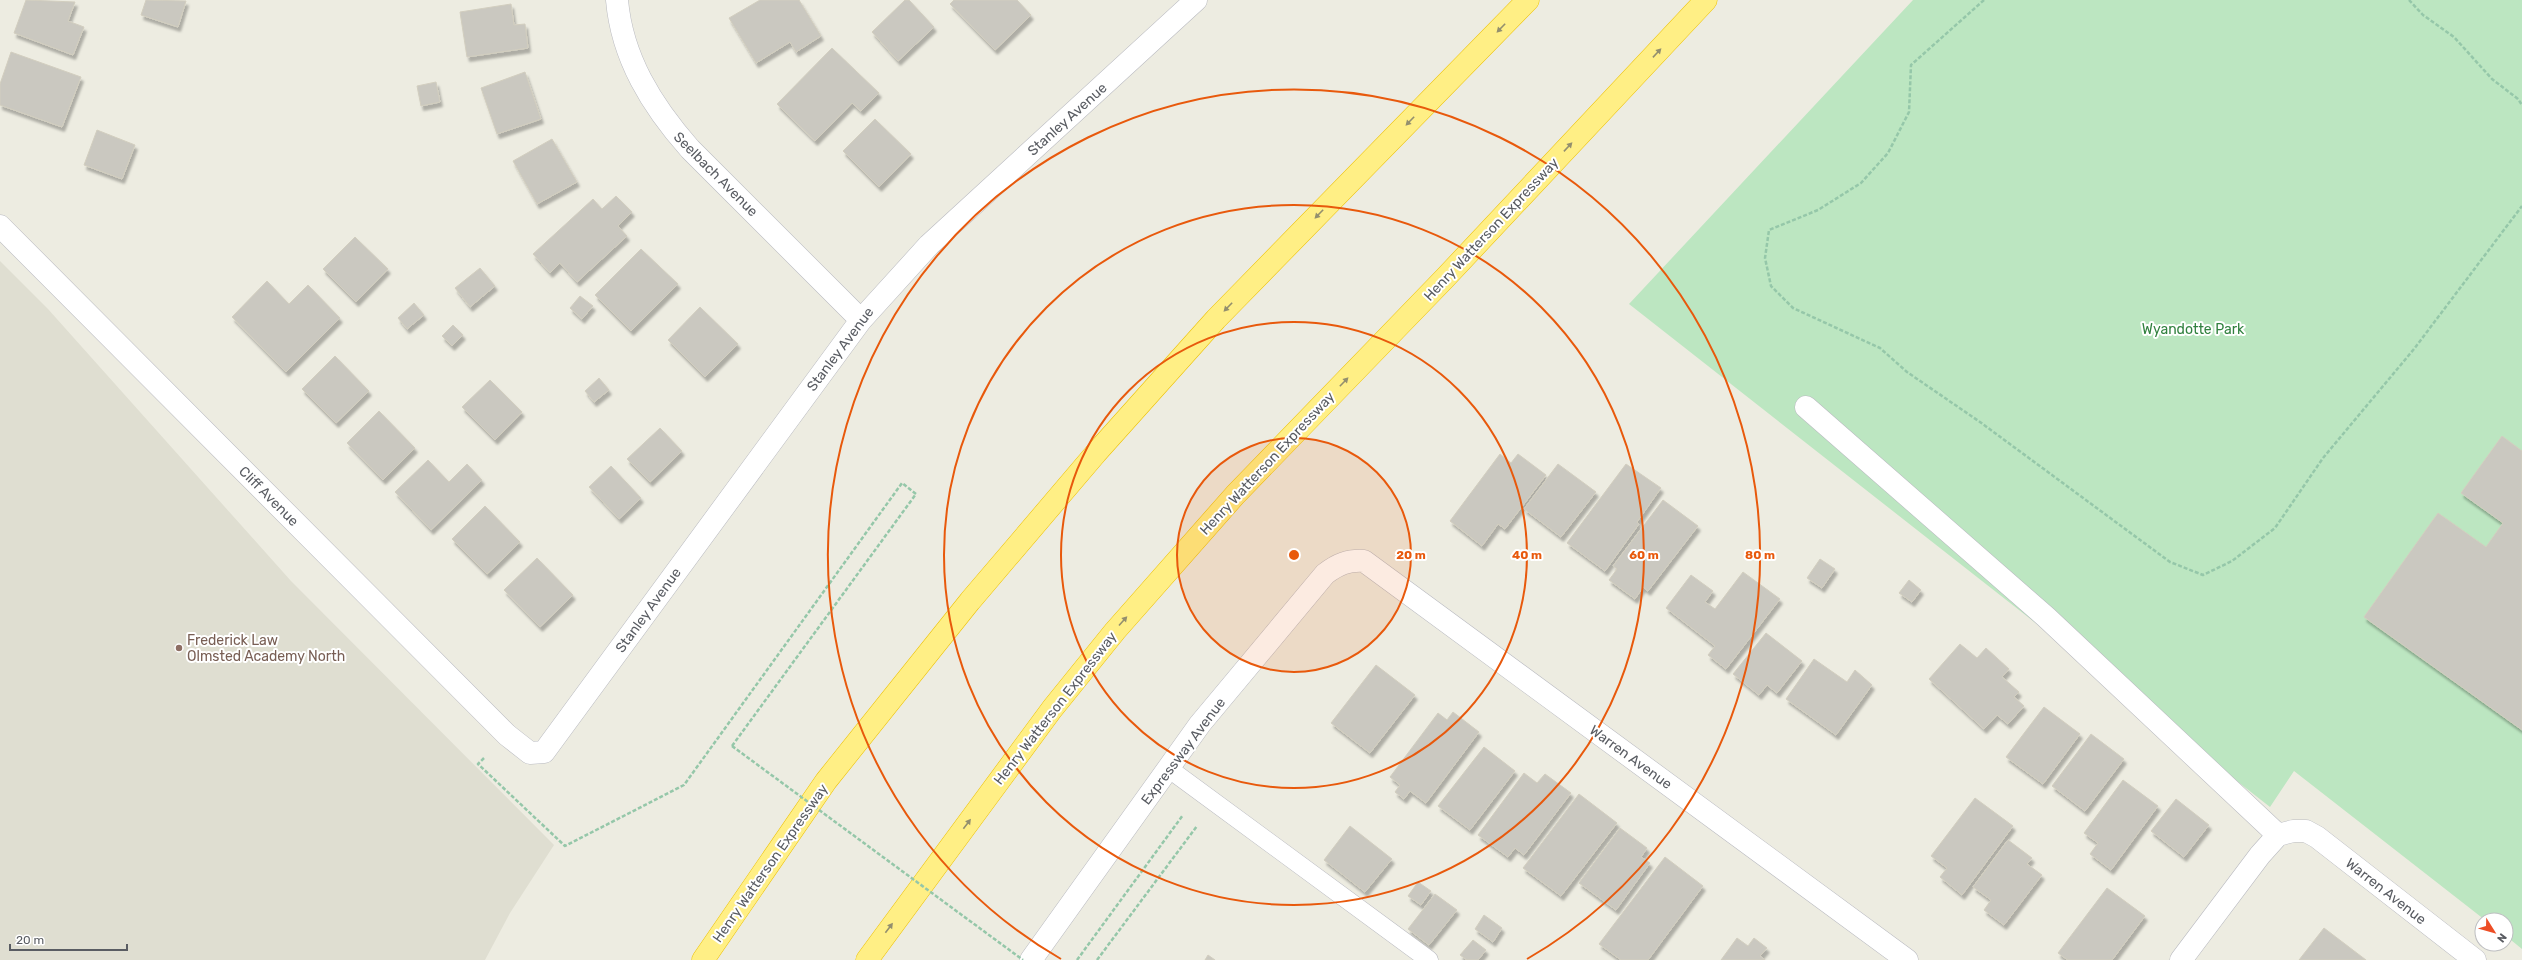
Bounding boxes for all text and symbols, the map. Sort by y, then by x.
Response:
one-way arrow [1496,23,1506,33]
one-way arrow [1652,48,1662,58]
street label: Stanley Avenue [1024,79,1111,159]
one-way arrow [1405,116,1415,126]
street label: Seelbach Avenue [670,129,761,220]
one-way arrow [1563,142,1572,152]
street label: Henry Watterson Expressway [1420,154,1562,305]
one-way arrow [1314,209,1324,219]
one-way arrow [1223,302,1233,312]
street label: Stanley Avenue [803,304,878,395]
park label: Wyandotte Park [2142,321,2245,338]
one-way arrow [1340,377,1349,387]
street label: Henry Watterson Expressway [1196,388,1338,539]
street label: Cliff Avenue [235,463,302,530]
centre of rings [1287,548,1301,562]
text: 20 m [1396,548,1426,562]
text: 40 m [1512,548,1542,562]
text: 60 m [1629,548,1659,562]
text: 80 m [1745,548,1775,562]
street label: Stanley Avenue [612,564,685,656]
one-way arrow [1119,616,1128,626]
street label: Henry Watterson Expressway [990,628,1121,788]
place label: Frederick Law Olmsted Academy North [187,632,345,665]
marker: Frederick Law Olmsted Academy North [174,643,184,653]
street label: Expressway Avenue [1138,694,1229,808]
street label: Warren Avenue [1586,722,1675,793]
street label: Henry Watterson Expressway [709,780,832,946]
one-way arrow [963,818,971,829]
street label: Warren Avenue [2342,855,2429,928]
north arrow [2474,912,2514,952]
one-way arrow [885,923,893,933]
scale bar [10,926,127,952]
text: N [2494,931,2509,945]
text: 20 m [16,933,44,947]

